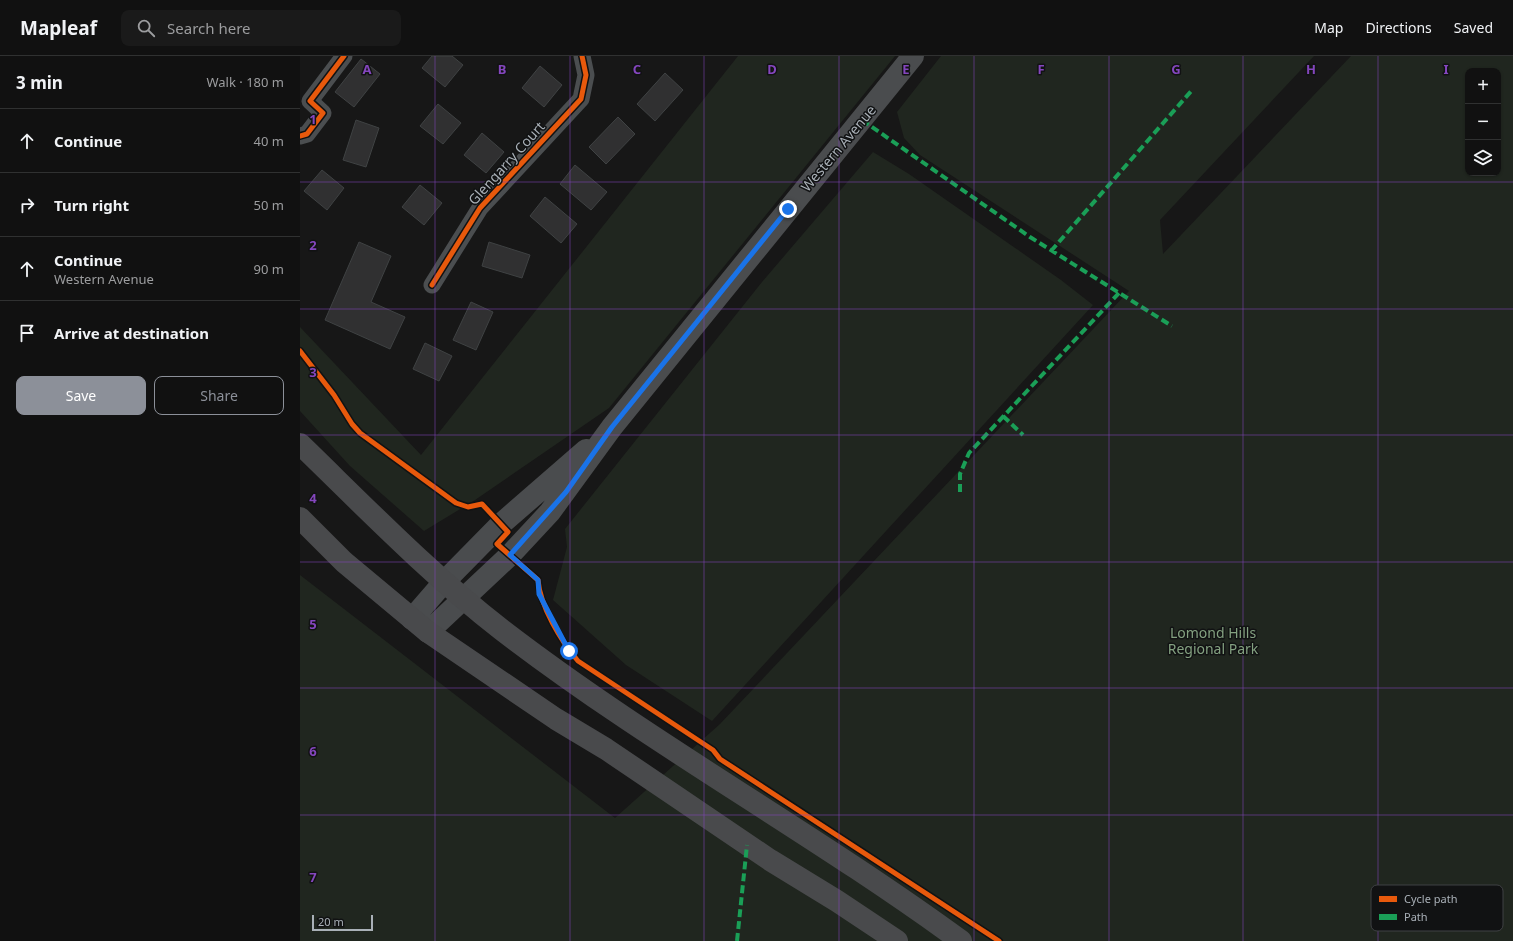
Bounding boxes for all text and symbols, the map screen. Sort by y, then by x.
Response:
search box [121,10,401,46]
text: Mapleaf [20,15,97,41]
icon: search [135,17,157,39]
text: Search here [167,18,251,38]
text: Map [1314,18,1343,37]
text: Directions [1365,18,1432,37]
text: Saved [1454,18,1493,37]
text: A [363,60,372,78]
text: B [498,60,506,78]
text: C [633,60,641,78]
text: D [767,60,777,78]
text: E [902,60,910,78]
text: F [1037,60,1045,78]
text: G [1171,60,1181,78]
text: H [1306,60,1316,78]
text: I [1443,60,1449,78]
map controls [1465,68,1501,176]
button: + [1465,68,1501,104]
text: 3 min [16,71,63,94]
text: Walk · 180 m [206,73,284,91]
street label: Western Avenue [796,101,880,195]
button: − [1465,104,1501,140]
text: 1 [309,110,317,128]
street label: Glengarry Court [463,117,549,209]
icon: ahead [16,130,38,152]
text: Continue [54,131,122,151]
text: 40 m [254,132,284,150]
button: layers [1465,140,1501,176]
icon: right [16,194,38,216]
text: Turn right [54,195,129,215]
text: 50 m [254,196,284,214]
route end [779,200,797,218]
text: 2 [309,236,317,254]
text: Continue [54,250,122,270]
icon: ahead [16,258,38,280]
text: 90 m [254,260,284,278]
text: Western Avenue [54,270,154,288]
icon: arrive [16,322,38,344]
text: Arrive at destination [54,323,209,343]
text: 3 [309,363,317,381]
button: Save [16,376,146,415]
button: Share [154,376,284,415]
text: 4 [309,489,317,507]
text: 5 [309,615,317,633]
park label: Lomond Hills Regional Park [1168,623,1259,658]
route start [560,642,578,660]
text: 6 [309,742,317,760]
text: 7 [309,868,317,886]
legend [1371,885,1503,931]
text: Cycle path [1404,891,1457,906]
text: Path [1404,909,1428,924]
scale bar [312,913,373,932]
text: 20 m [318,914,344,929]

